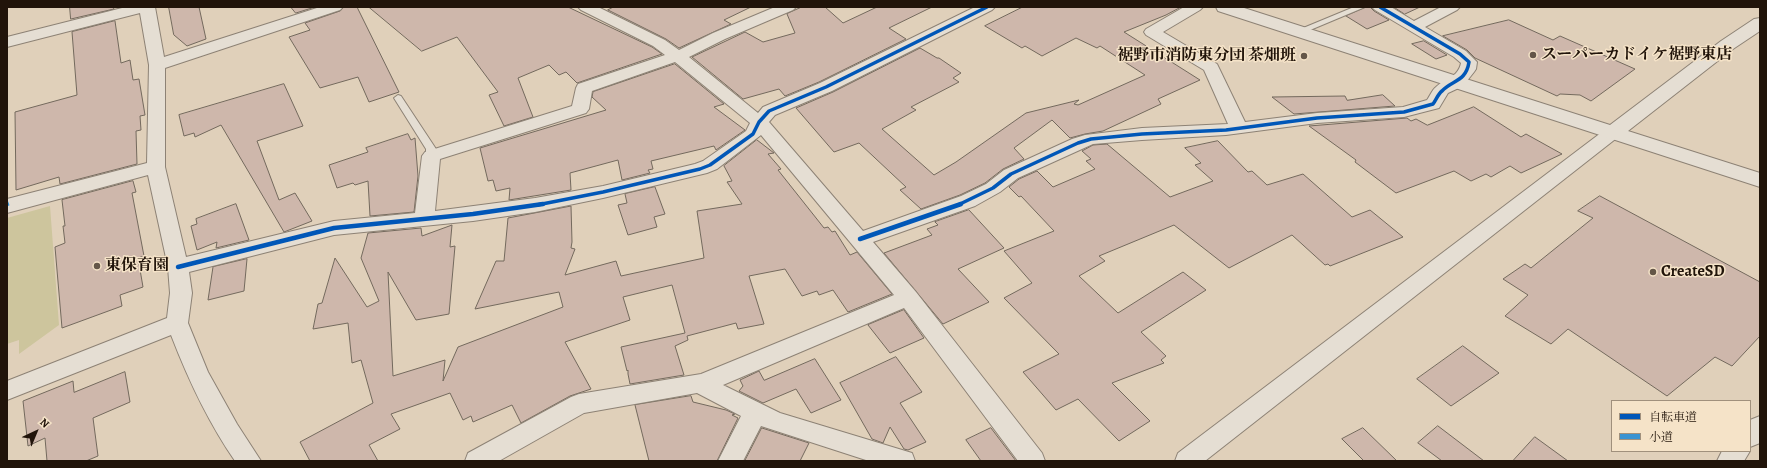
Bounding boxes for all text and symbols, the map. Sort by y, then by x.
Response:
place label: スーパーカドイケ裾野東店 [1541,45,1732,65]
place label: 裾野市消防東分団 茶畑班 [1117,46,1296,66]
marker: スーパーカドイケ裾野東店 [1528,50,1538,60]
marker: 裾野市消防東分団 茶畑班 [1299,51,1309,61]
place label: 東保育園 [105,256,169,276]
marker: 東保育園 [92,261,102,271]
place label: CreateSD [1661,262,1725,282]
marker: CreateSD [1648,267,1658,277]
legend [1611,400,1751,452]
text: 自転車道 [1649,409,1697,425]
north arrow [16,412,56,452]
text: N [37,415,53,431]
text: 小道 [1649,429,1673,445]

